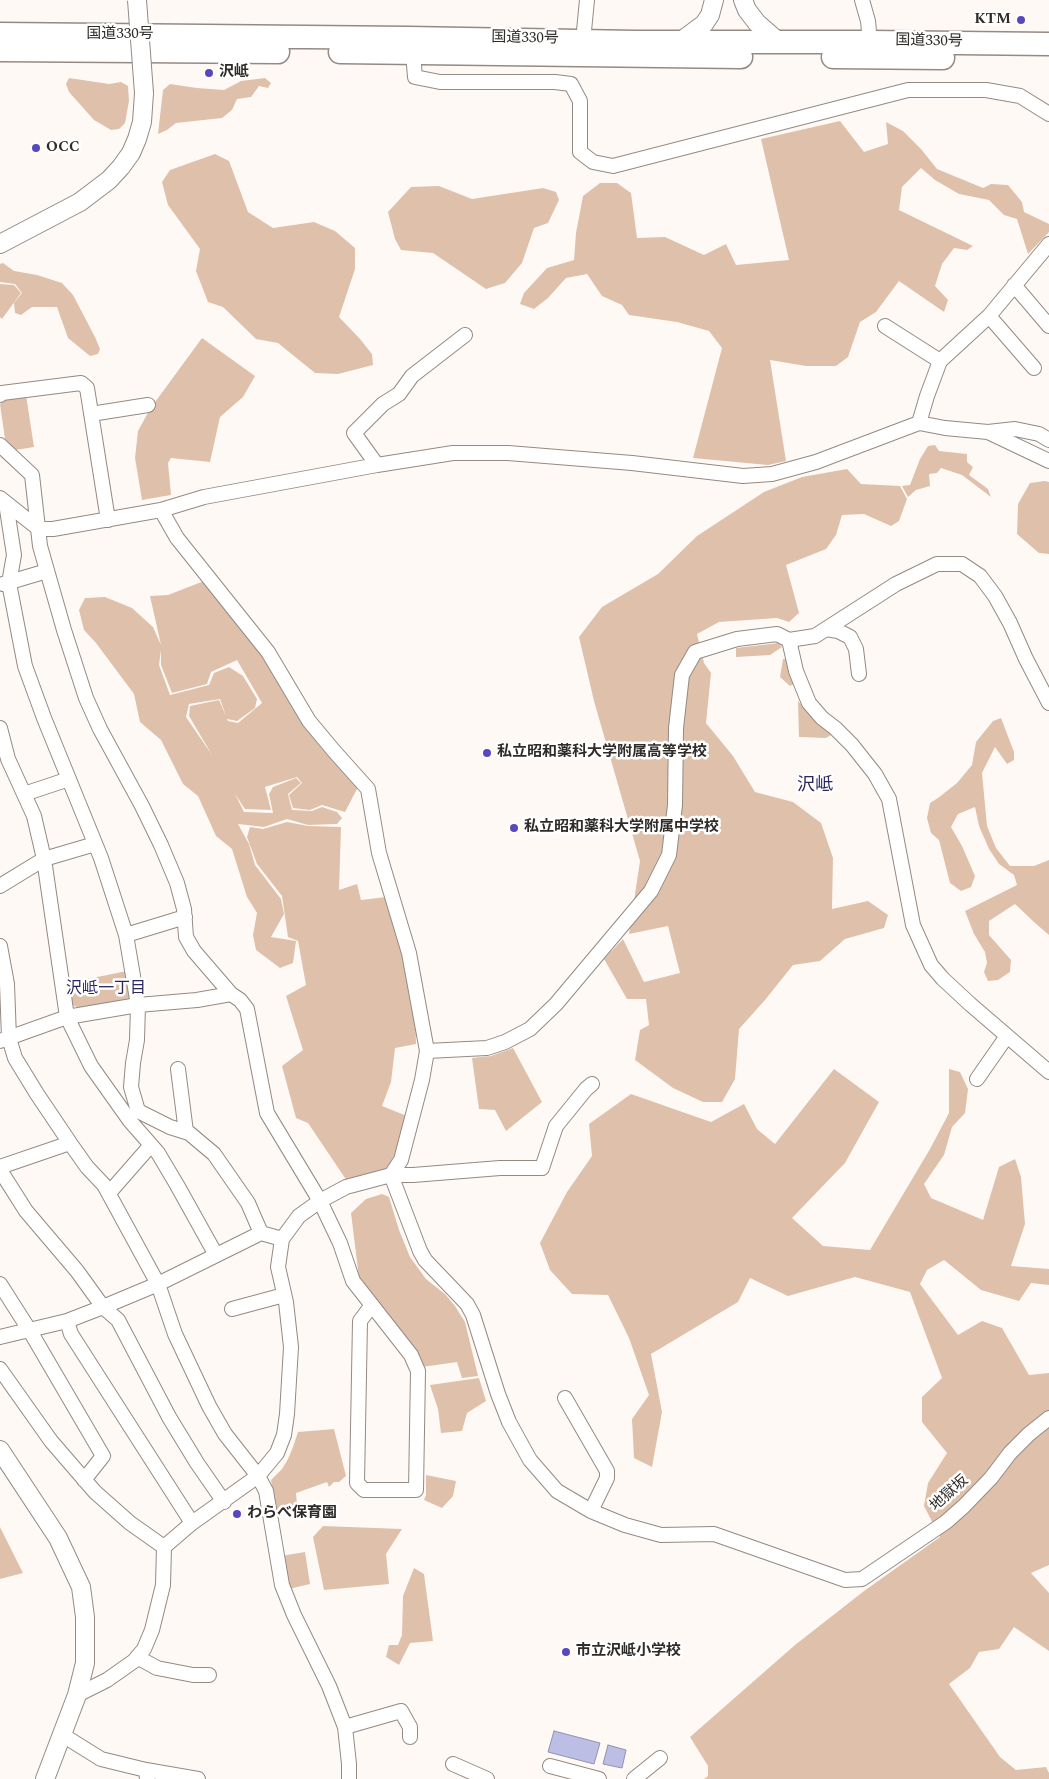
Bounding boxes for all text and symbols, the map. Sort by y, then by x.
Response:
place label: KTM [974,11,1011,29]
marker: KTM [1015,14,1027,26]
street label: 国道330号 [86,26,154,44]
street label: 国道330号 [491,29,559,49]
street label: 国道330号 [895,32,963,52]
place label: 沢岻 [219,64,249,82]
marker: 沢岻 [203,67,215,79]
place label: OCC [46,139,80,157]
marker: OCC [30,142,42,154]
place label: 私立昭和薬科大学附属高等学校 [497,744,707,762]
marker: 私立昭和薬科大学附属高等学校 [481,747,493,759]
district label: 沢岻 [797,775,833,797]
place label: 私立昭和薬科大学附属中学校 [524,819,719,837]
marker: 私立昭和薬科大学附属中学校 [508,822,520,834]
district label: 沢岻一丁目 [66,980,146,1000]
street label: 地獄坂 [927,1472,973,1516]
place label: わらべ保育園 [247,1505,337,1523]
marker: わらべ保育園 [231,1508,243,1520]
place label: 市立沢岻小学校 [576,1643,681,1661]
marker: 市立沢岻小学校 [560,1646,572,1658]

